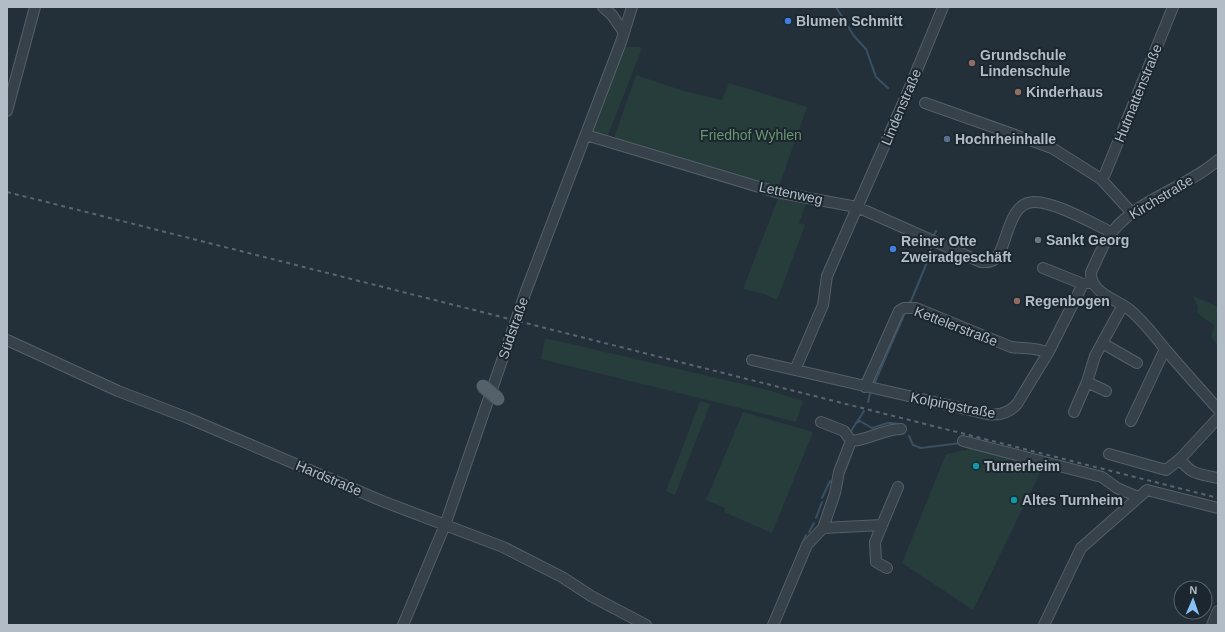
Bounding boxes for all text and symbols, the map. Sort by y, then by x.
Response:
place label: Blumen Schmitt [796,13,903,29]
marker: Blumen Schmitt [783,16,793,26]
street label: Hutmattenstraße [1111,41,1165,144]
place label: Grundschule Lindenschule [980,47,1070,79]
marker: Grundschule Lindenschule [967,58,977,68]
street label: Lindenstraße [878,66,924,148]
place label: Kinderhaus [1026,84,1103,100]
marker: Kinderhaus [1013,87,1023,97]
park label: Friedhof Wyhlen [700,127,802,143]
place label: Hochrheinhalle [955,131,1056,147]
marker: Hochrheinhalle [942,134,952,144]
street label: Kirchstraße [1126,172,1196,222]
street label: Lettenweg [758,178,824,208]
place label: Sankt Georg [1046,232,1129,248]
place label: Reiner Otte Zweiradgeschäft [901,233,1012,265]
marker: Sankt Georg [1033,235,1043,245]
marker: Reiner Otte Zweiradgeschäft [888,244,898,254]
place label: Regenbogen [1025,293,1110,309]
street label: Südstraße [495,295,531,361]
marker: Regenbogen [1012,296,1022,306]
street label: Kettelerstraße [912,303,1000,349]
street label: Kolpingstraße [909,389,997,421]
street label: Hardstraße [294,457,365,499]
place label: Turnerheim [984,458,1060,474]
marker: Turnerheim [971,461,981,471]
place label: Altes Turnheim [1022,492,1123,508]
marker: Altes Turnheim [1009,495,1019,505]
north arrow [1173,580,1213,620]
text: N [1189,584,1198,596]

